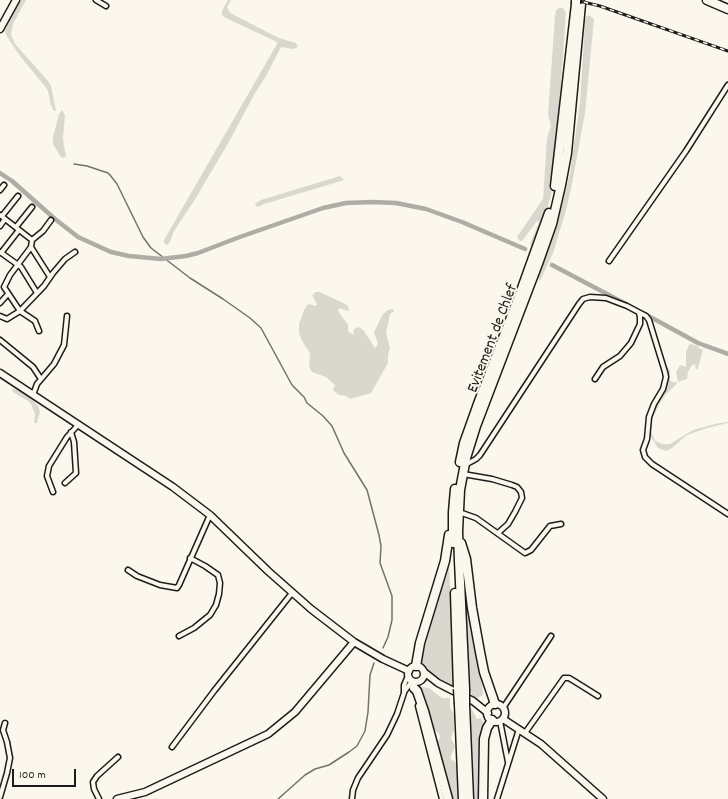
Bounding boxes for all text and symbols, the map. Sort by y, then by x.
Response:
street label: Evitement de Chlef [464,282,524,396]
scale bar [14,761,78,787]
text: 100 m [19,767,46,784]

